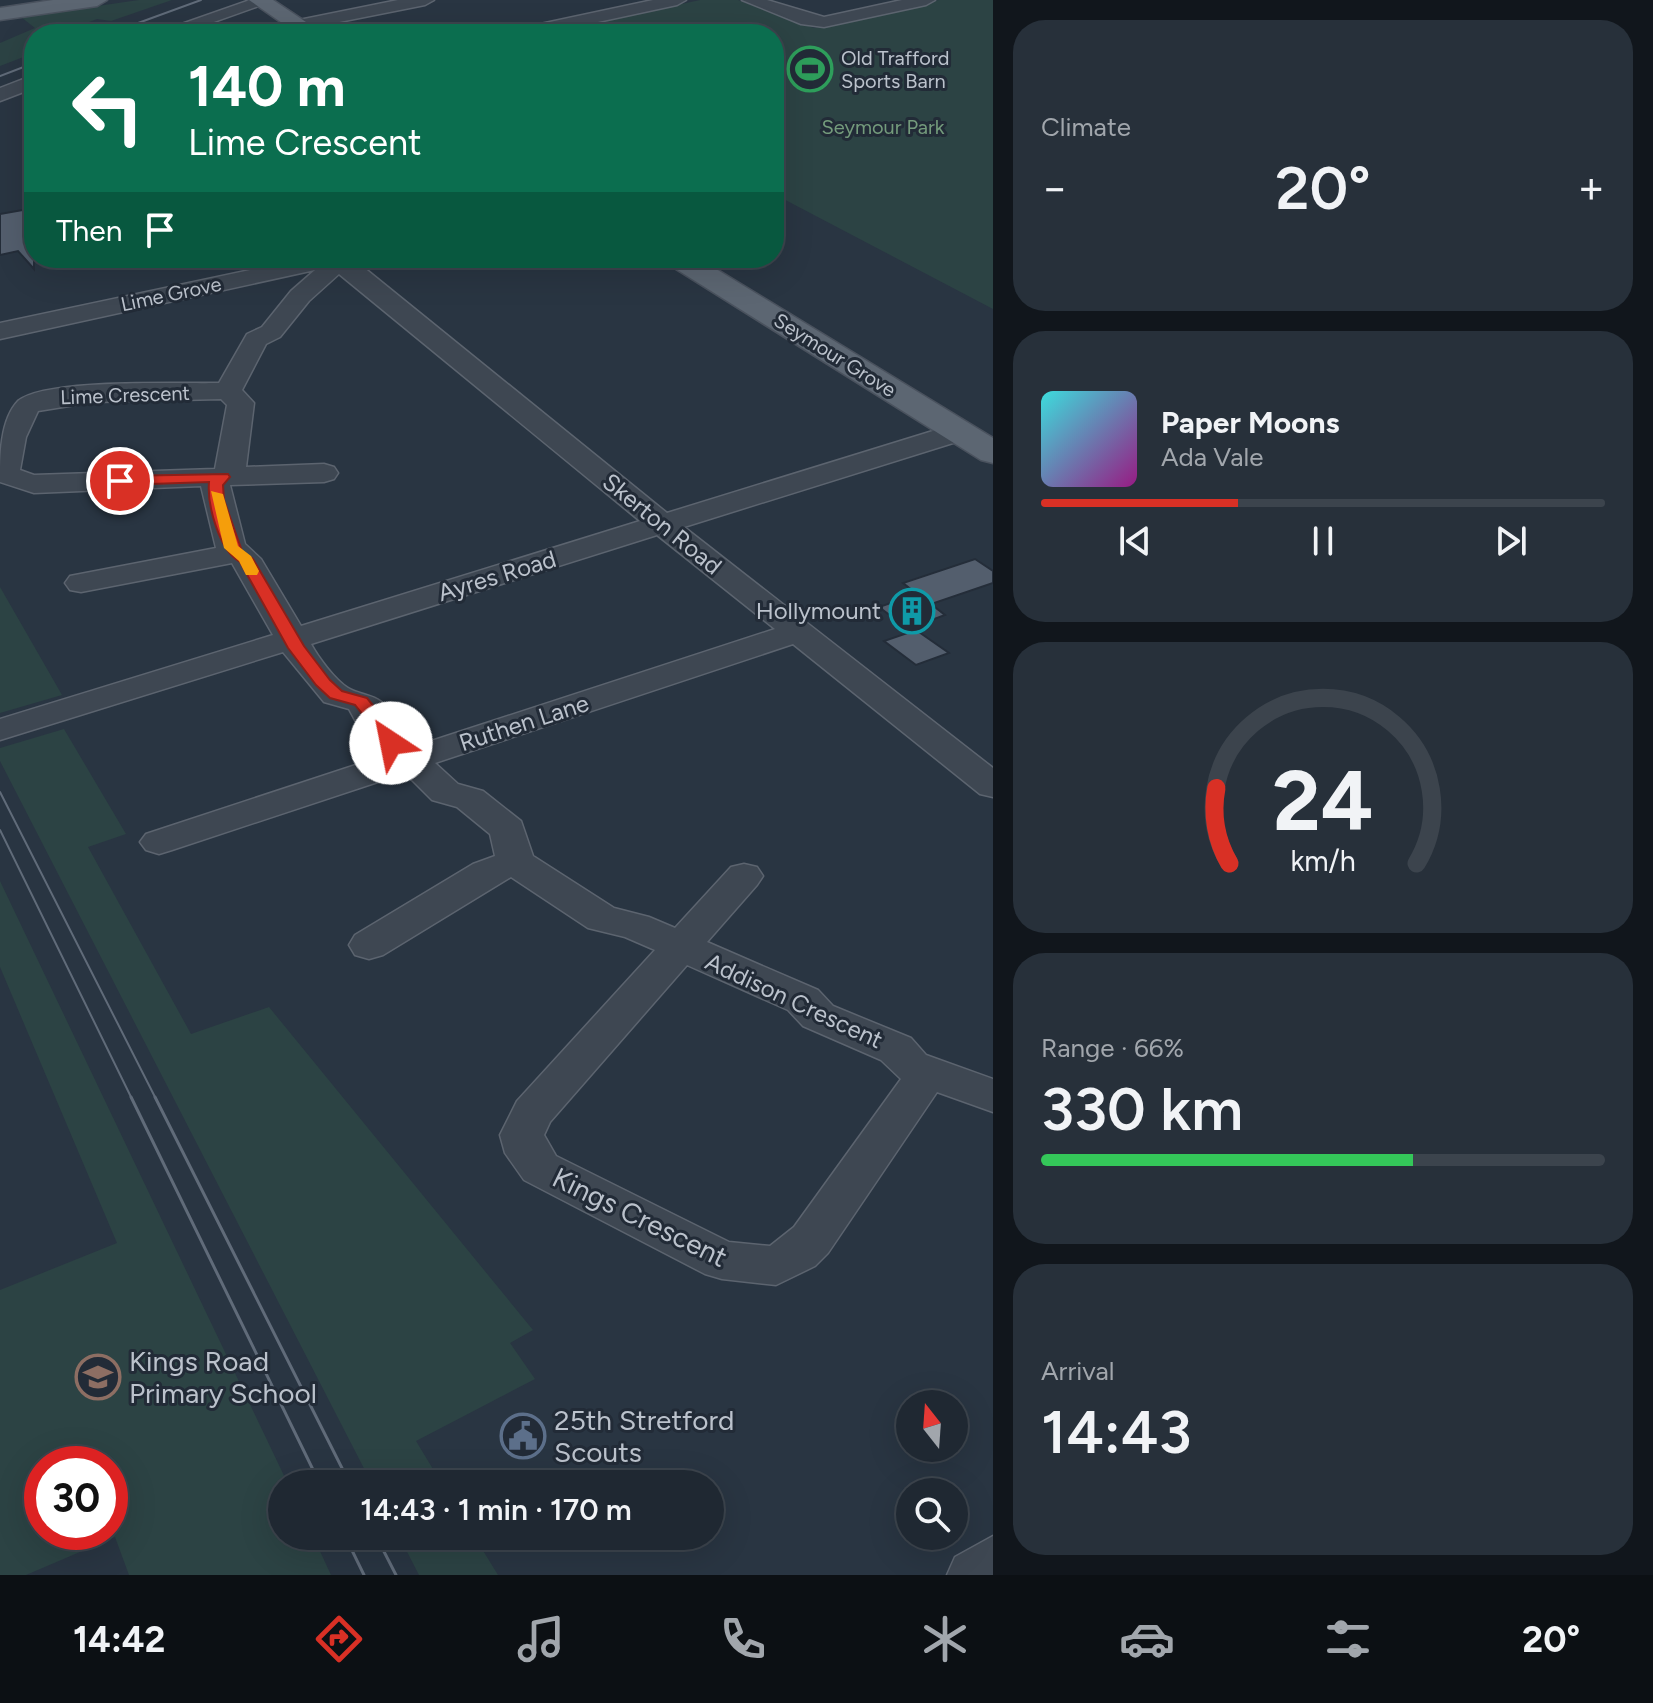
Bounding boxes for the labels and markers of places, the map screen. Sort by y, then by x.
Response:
sports icon: Old Trafford Sports Barn [786,45,834,93]
place label: Old Trafford Sports Barn [841,46,949,93]
pin [86,447,154,515]
building icon: Hollymount [888,587,936,635]
place label: Hollymount [756,596,881,625]
place label: Kings Road Primary School [129,1344,317,1410]
school or university icon: Kings Road Primary School [74,1353,122,1401]
place label: 25th Stretford Scouts [554,1403,734,1469]
public building icon: 25th Stretford Scouts [499,1412,547,1460]

